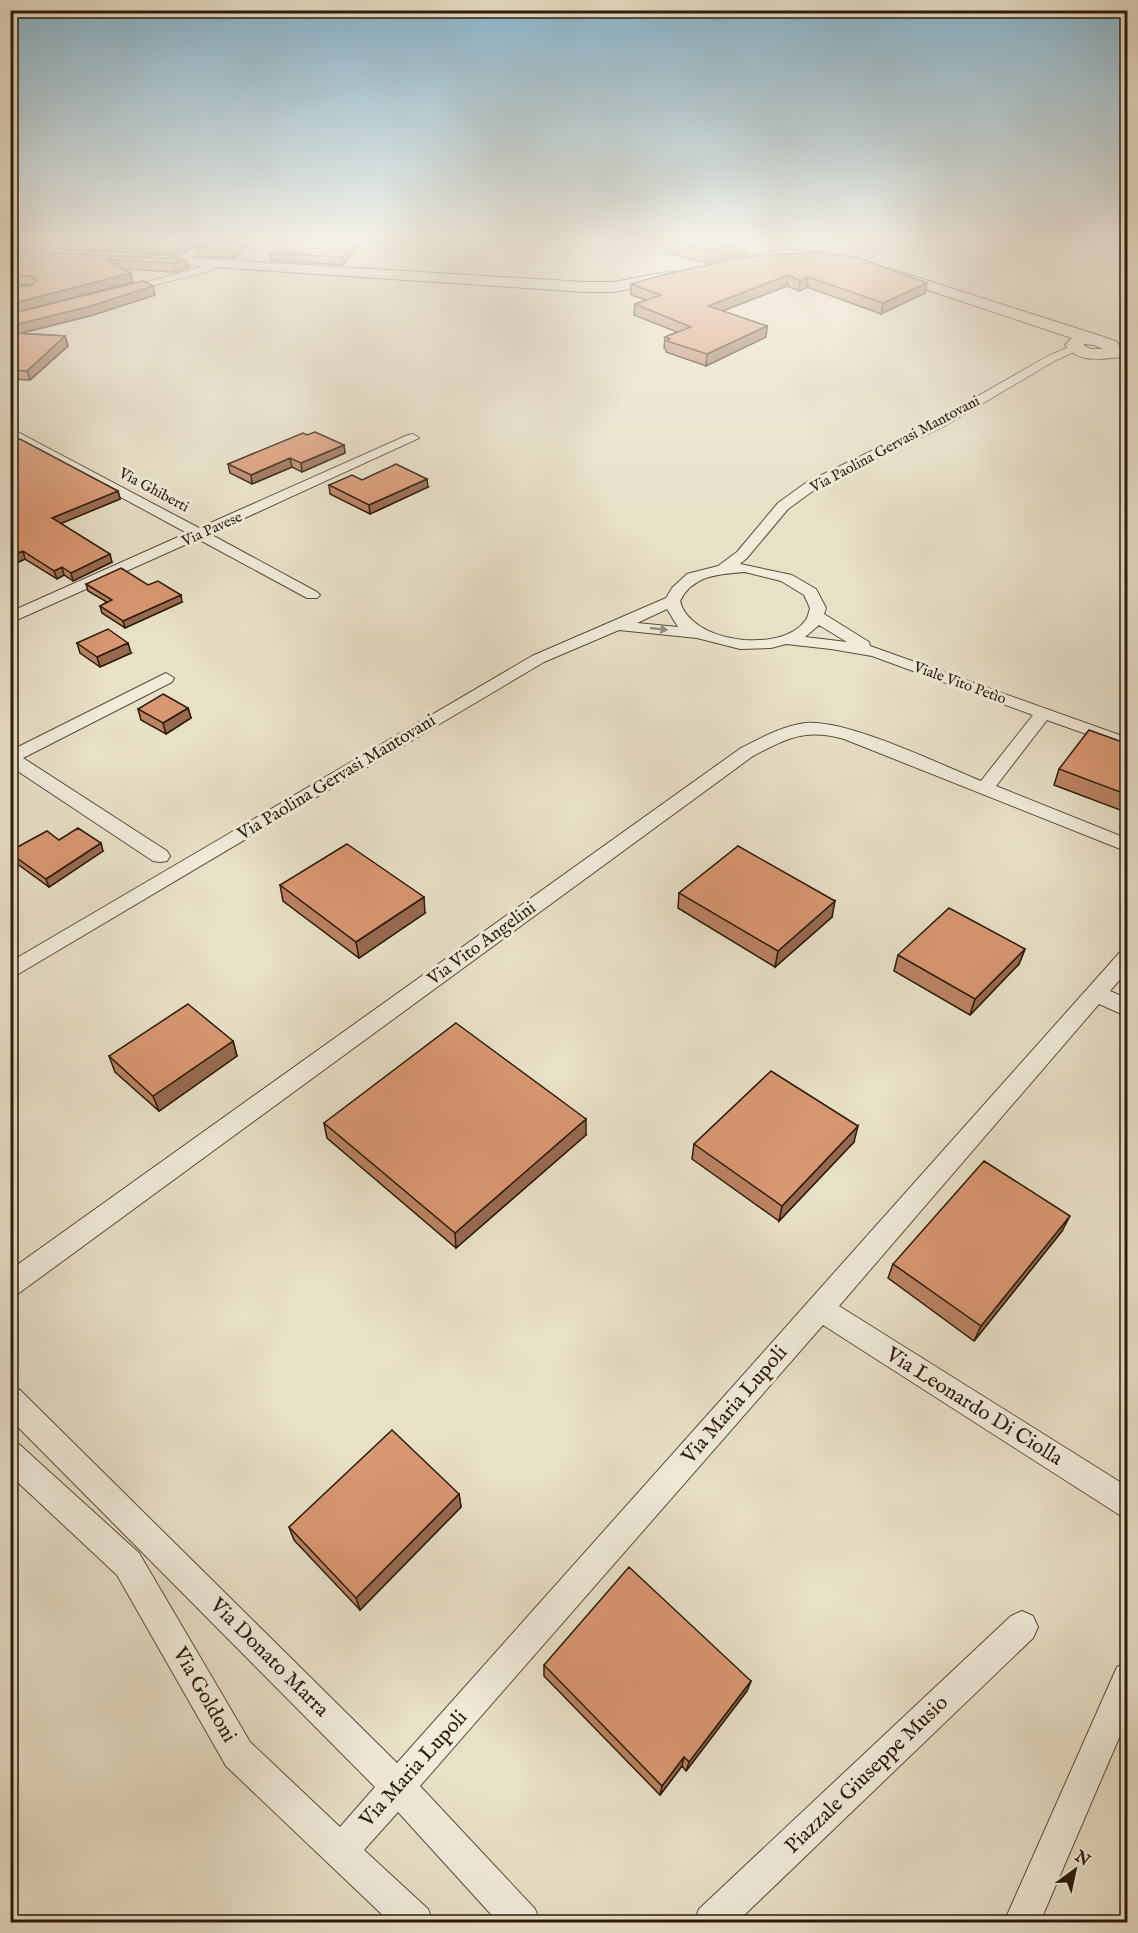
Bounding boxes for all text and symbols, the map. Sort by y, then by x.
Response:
street label: Via Paolina Gervasi Mantovani [806,391,983,497]
street label: Via Ghiberti [115,463,192,516]
street label: Via Pavese [178,507,245,551]
one-way arrow [649,624,668,634]
street label: Viale Vito Petìo [910,657,1009,709]
street label: Via Paolina Gervasi Mantovani [233,710,440,847]
street label: Via Vito Angelini [422,897,541,992]
street label: Via Maria Lupoli [675,1340,794,1471]
street label: Via Leonardo Di Ciolla [880,1341,1068,1473]
street label: Via Donato Marra [203,1592,335,1724]
street label: Via Goldoni [165,1642,242,1748]
street label: Piazzale Giuseppe Musio [780,1690,954,1860]
street label: Via Maria Lupoli [354,1705,474,1834]
north arrow [1045,1840,1105,1900]
text: N [1070,1846,1093,1871]

